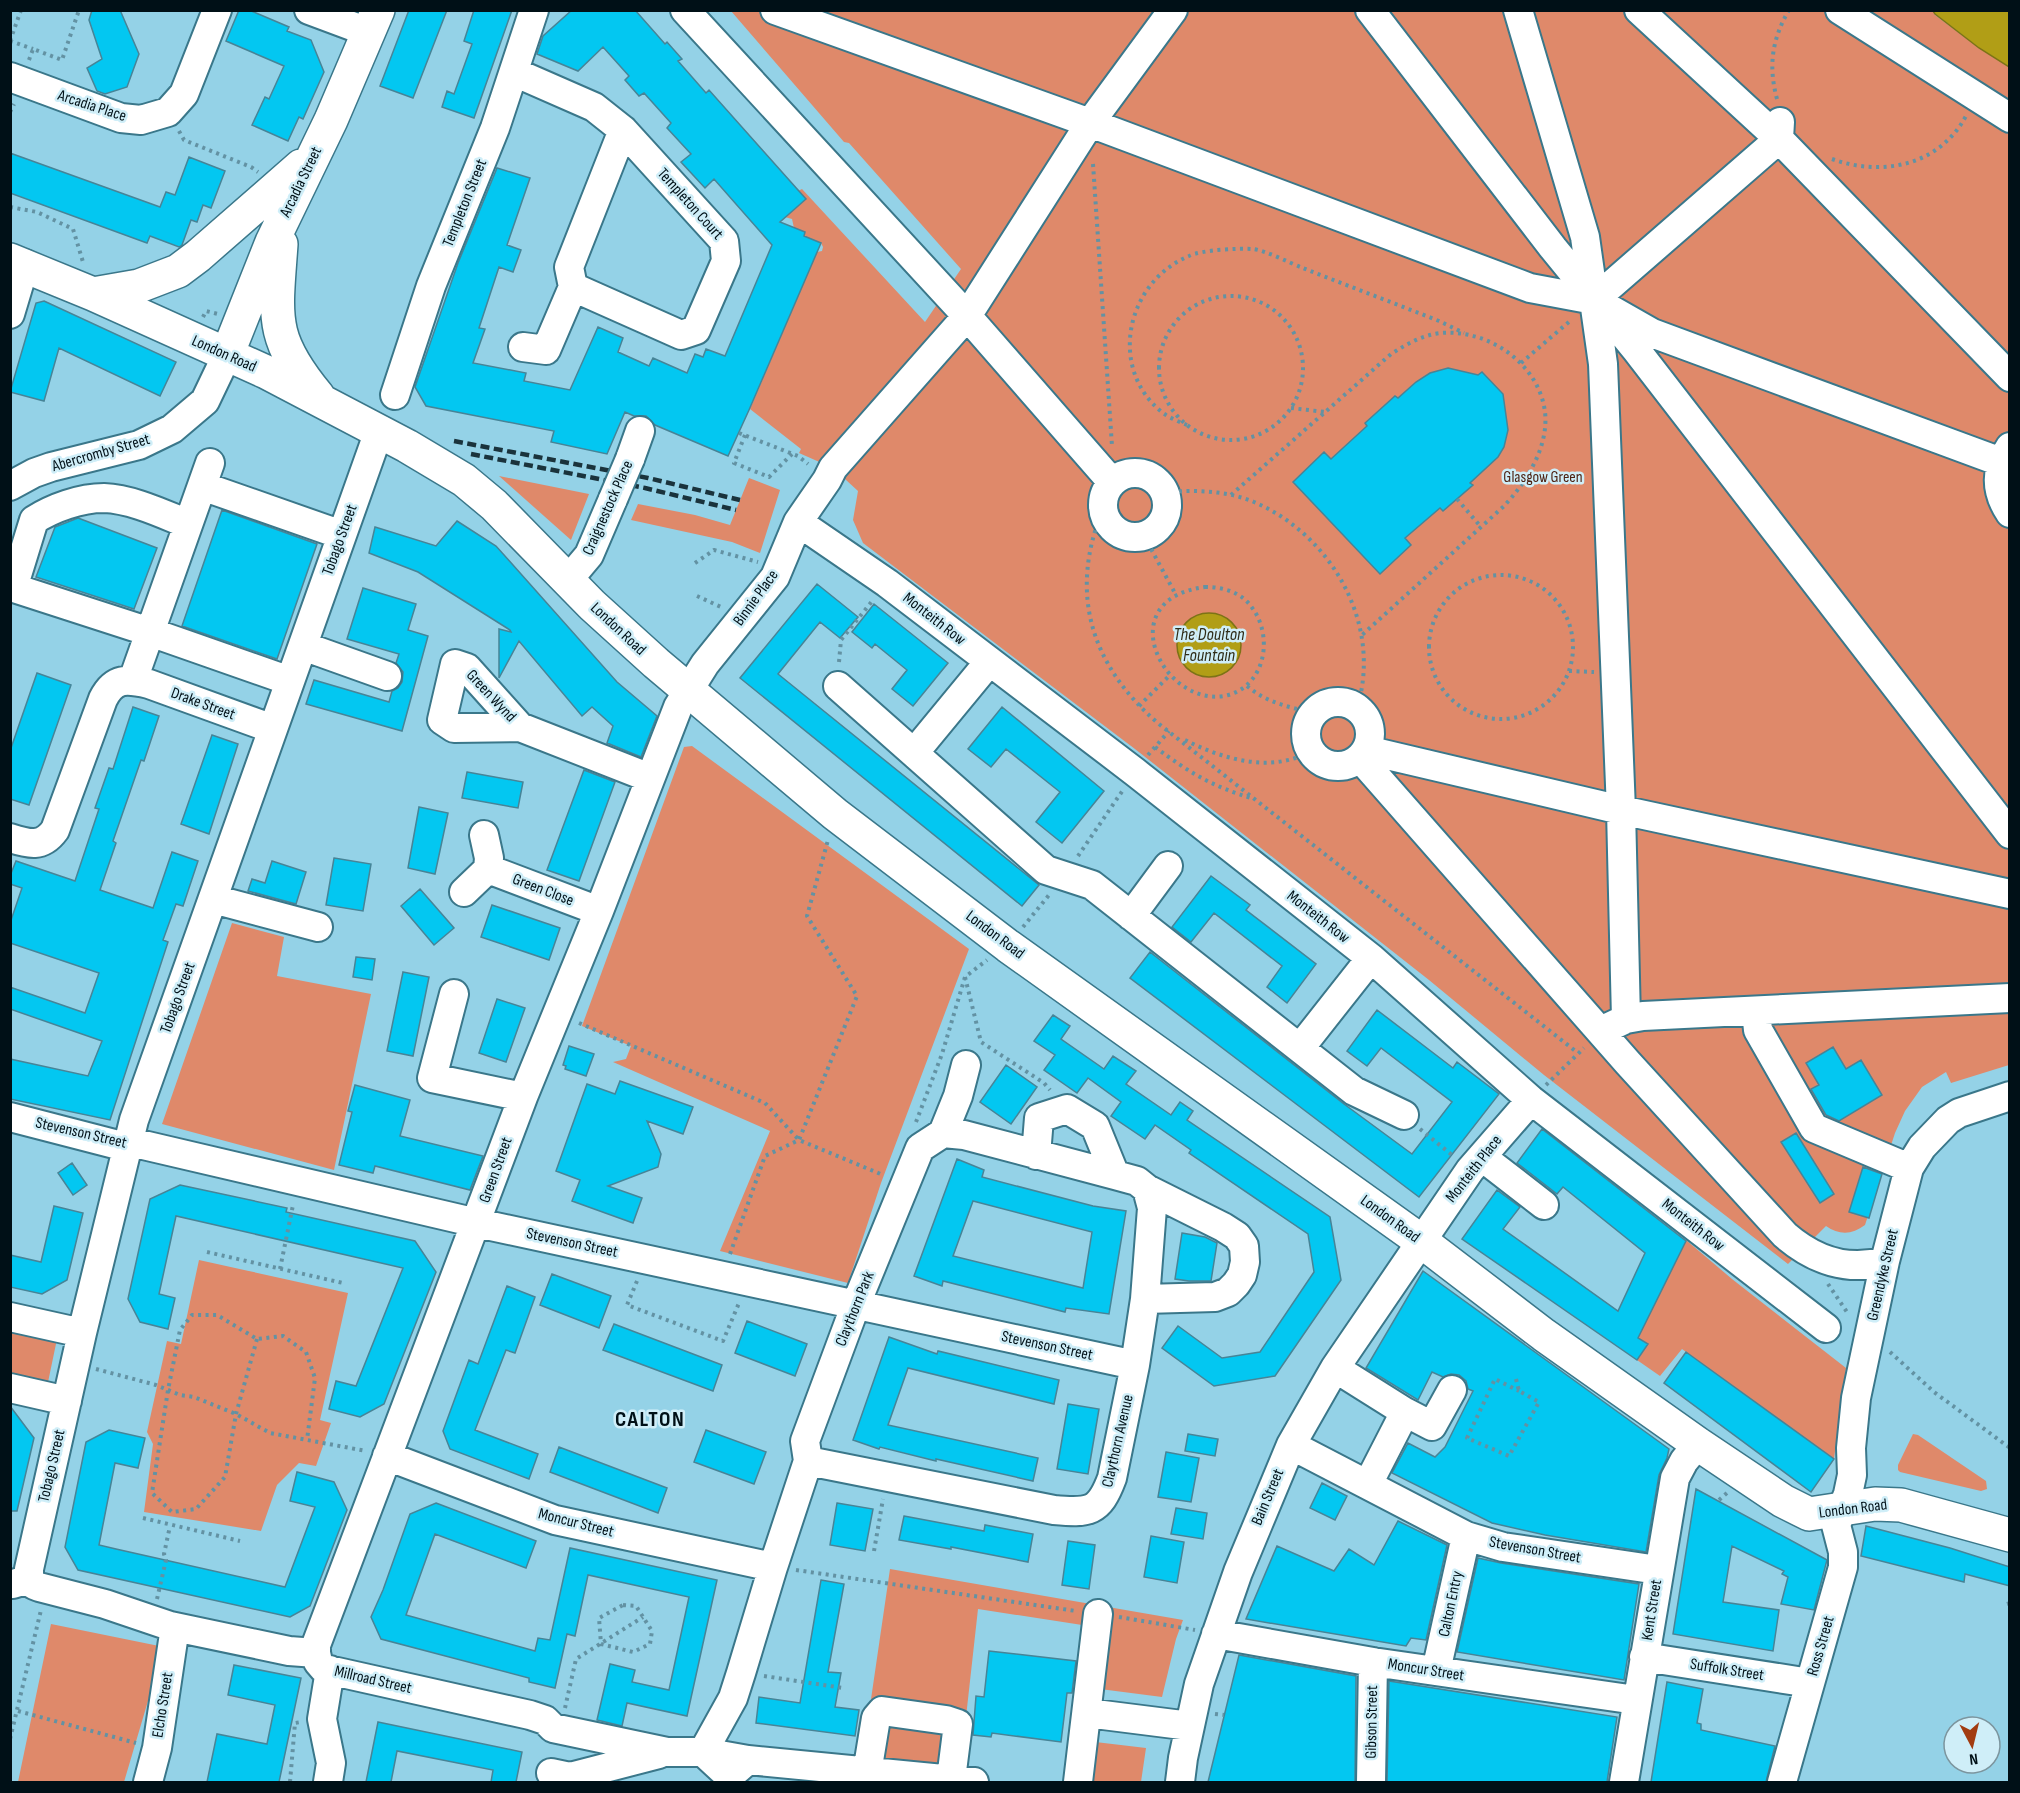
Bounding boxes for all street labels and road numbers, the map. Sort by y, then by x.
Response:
street label: Arcadia Place [54,86,129,126]
street label: Arcadia Street [275,144,326,221]
street label: Templeton Street [439,156,491,250]
street label: Templeton Court [653,164,727,244]
street label: London Road [189,331,259,377]
street label: Abercromby Street [49,430,152,476]
street label: Craignestock Place [579,458,637,558]
street label: Tobago Street [318,502,362,578]
street label: Binnie Place [729,566,783,630]
street label: Monteith Row [899,589,969,649]
street label: London Road [586,599,650,659]
street label: Green Wynd [462,666,520,726]
street label: Drake Street [168,684,238,724]
street label: Green Close [510,870,576,910]
street label: Monteith Row [1283,887,1353,947]
street label: London Road [962,907,1028,963]
street label: Tobago Street [156,960,200,1036]
street label: Stevenson Street [34,1113,128,1153]
street label: Monteith Place [1442,1132,1506,1206]
street label: Green Street [475,1135,517,1205]
street label: London Road [1357,1191,1423,1247]
street label: Monteith Row [1658,1195,1728,1255]
street label: Stevenson Street [525,1224,619,1262]
street label: Greendyke Street [1863,1227,1903,1323]
street label: Claythorn Park [831,1269,879,1349]
street label: Stevenson Street [1000,1327,1094,1365]
street label: Claythorn Avenue [1098,1393,1138,1489]
street label: Tobago Street [34,1428,70,1504]
street label: Bain Street [1248,1466,1288,1528]
street label: London Road [1818,1495,1888,1523]
street label: Moncur Street [536,1504,616,1542]
street label: Stevenson Street [1488,1533,1582,1567]
street label: Calton Entry [1435,1569,1467,1639]
street label: Kent Street [1638,1578,1666,1642]
street label: Ross Street [1803,1614,1839,1678]
street label: Moncur Street [1386,1655,1466,1685]
street label: Suffolk Street [1689,1655,1765,1685]
street label: Millroad Street [333,1662,414,1698]
street label: Elcho Street [148,1671,178,1739]
street label: Gibson Street [1362,1685,1382,1759]

